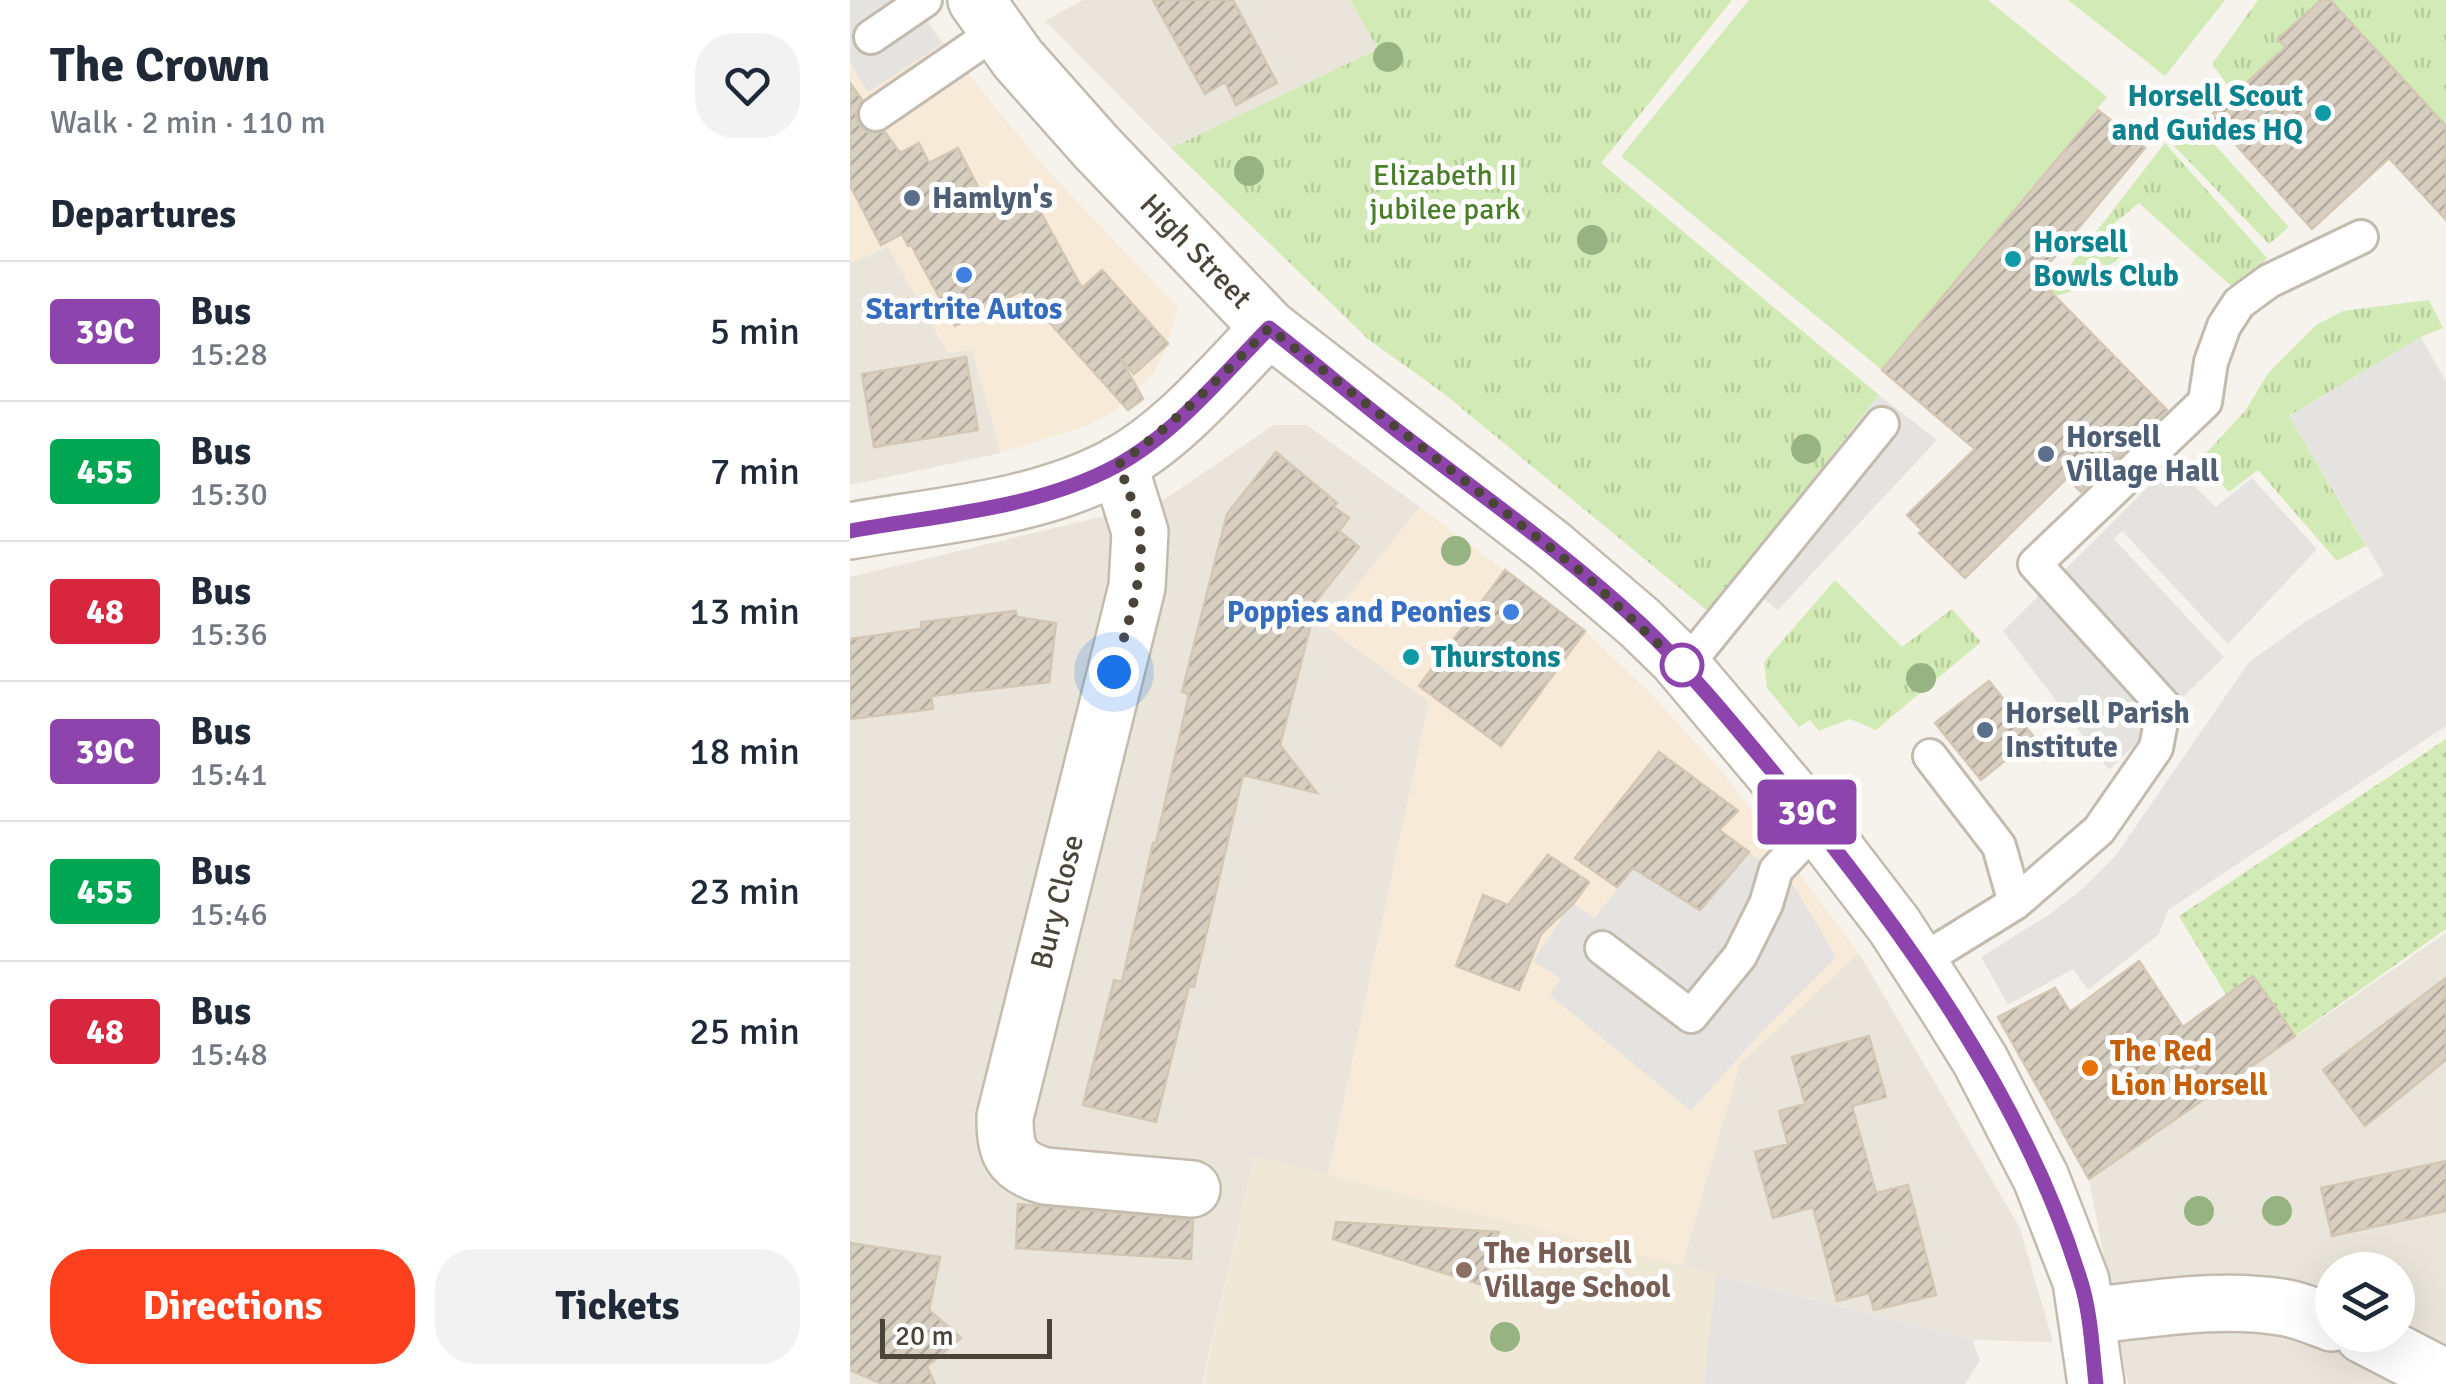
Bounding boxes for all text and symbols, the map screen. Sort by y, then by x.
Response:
button: heart [695,33,800,138]
text: The Crown [50,36,270,95]
place label: Horsell Scout and Guides HQ [2112,78,2303,149]
marker: Horsell Scout and Guides HQ [2312,102,2334,124]
text: Walk · 2 min · 110 m [50,103,326,142]
park label: Elizabeth II jubilee park [1369,157,1521,228]
place label: Hamlyn's [932,180,1053,217]
street label: High Street [1132,186,1259,316]
marker: Hamlyn's [901,187,923,209]
text: Departures [50,191,236,238]
place label: Horsell Bowls Club [2033,224,2179,295]
marker: Horsell Bowls Club [2002,248,2024,270]
marker: Startrite Autos [953,264,975,286]
text: Bus [190,288,251,335]
place label: Startrite Autos [866,291,1062,328]
text: 5 min [710,308,800,355]
text: 39C [75,310,135,353]
text: 15:28 [190,335,268,374]
place label: Horsell Village Hall [2066,419,2219,490]
text: Bus [190,428,251,475]
marker: Horsell Village Hall [2035,443,2057,465]
text: 7 min [710,448,800,495]
text: 455 [77,450,133,493]
text: 15:30 [190,475,268,514]
text: Bus [190,568,251,615]
text: 13 min [689,588,800,635]
text: 48 [86,590,124,633]
place label: Poppies and Peonies [1227,594,1491,631]
marker: Poppies and Peonies [1500,601,1522,623]
text: 15:36 [190,615,268,654]
place label: Thurstons [1431,639,1561,676]
unlabelled marker [1661,644,1703,686]
marker: Thurstons [1400,646,1422,668]
your location [1089,647,1139,697]
place label: Horsell Parish Institute [2005,695,2190,766]
text: Bus [190,708,251,755]
marker: Horsell Parish Institute [1974,719,1996,741]
text: 18 min [689,728,800,775]
text: 39C [75,730,135,773]
text: 15:41 [190,755,268,794]
line badge: 39C [1750,780,1864,844]
text: 39C [1777,791,1837,834]
street label: Bury Close [1023,831,1092,973]
text: Bus [190,848,251,895]
text: 23 min [689,868,800,915]
text: 455 [77,870,133,913]
text: 15:46 [190,895,268,934]
text: Bus [190,988,251,1035]
text: 25 min [689,1008,800,1055]
text: 48 [86,1010,124,1053]
place label: The Red Lion Horsell [2110,1033,2268,1104]
text: 15:48 [190,1035,268,1074]
marker: The Red Lion Horsell [2079,1057,2101,1079]
place label: The Horsell Village School [1484,1235,1671,1306]
button: Directions [50,1249,415,1364]
button: Tickets [435,1249,800,1364]
map controls [2315,1252,2415,1352]
button: layers [2315,1252,2415,1352]
marker: The Horsell Village School [1453,1259,1475,1281]
scale bar [880,1314,1052,1358]
text: 20 m [895,1319,954,1353]

